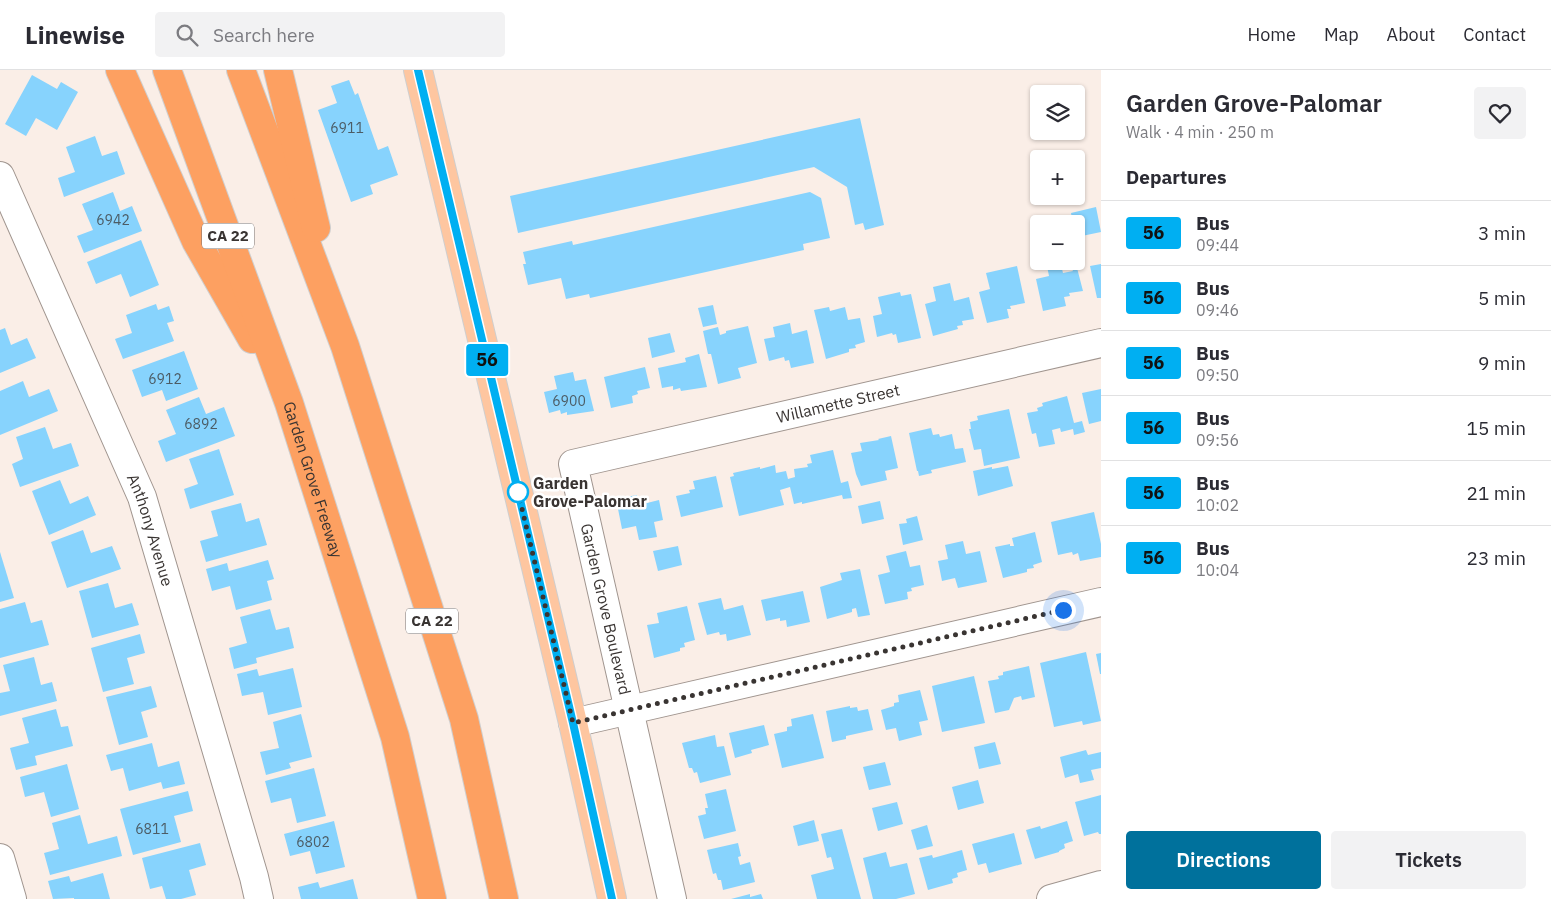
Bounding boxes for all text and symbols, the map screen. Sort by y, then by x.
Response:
search box [155,12,505,57]
text: Linewise [25,19,125,51]
icon: search [173,21,201,49]
text: Search here [213,23,315,47]
text: Home [1248,23,1296,46]
text: Map [1324,23,1359,46]
text: About [1387,23,1435,46]
text: Contact [1463,23,1526,46]
map controls [1030,85,1085,270]
button: layers [1030,85,1085,140]
text: Garden Grove-Palomar [1126,87,1382,119]
button: heart [1474,87,1526,139]
house number: 6911 [330,119,364,137]
text: Walk · 4 min · 250 m [1126,122,1274,142]
button: + [1030,150,1085,205]
text: Departures [1126,165,1226,189]
house number: 6942 [96,211,130,229]
text: Bus [1196,211,1230,235]
button: − [1030,215,1085,270]
text: 56 [1143,221,1164,244]
text: 3 min [1478,221,1526,245]
road number: CA 22 [202,224,254,248]
text: 09:44 [1196,235,1239,255]
text: Bus [1196,276,1230,300]
text: 56 [1143,286,1164,309]
text: 5 min [1478,286,1526,310]
text: 09:46 [1196,300,1239,320]
text: Bus [1196,341,1230,365]
line badge: 56 [464,344,510,376]
text: 56 [476,348,498,371]
text: 56 [1143,351,1164,374]
text: 9 min [1478,351,1526,375]
text: 09:50 [1196,365,1239,385]
house number: 6912 [148,370,182,388]
street label: Willamette Street [774,379,902,427]
house number: 6900 [552,392,586,410]
street label: Garden Grove Freeway [279,399,348,560]
text: Bus [1196,406,1230,430]
house number: 6892 [184,415,218,433]
text: 56 [1143,416,1164,439]
text: 15 min [1467,416,1526,440]
text: 09:56 [1196,430,1239,450]
street label: Anthony Avenue [123,470,178,589]
text: Bus [1196,471,1230,495]
place label: Garden Grove-Palomar [533,473,648,511]
marker: Garden Grove-Palomar [507,481,529,503]
text: 56 [1143,481,1164,504]
text: 21 min [1467,481,1526,505]
text: 10:02 [1196,495,1239,515]
street label: Garden Grove Boulevard [577,521,635,697]
text: Bus [1196,536,1230,560]
text: 56 [1143,546,1164,569]
text: 23 min [1467,546,1526,570]
text: 10:04 [1196,560,1239,580]
your location [1051,598,1076,623]
road number: CA 22 [406,608,458,634]
house number: 6811 [135,820,169,838]
button: Directions [1126,831,1321,889]
button: Tickets [1331,831,1526,889]
house number: 6802 [296,833,330,851]

